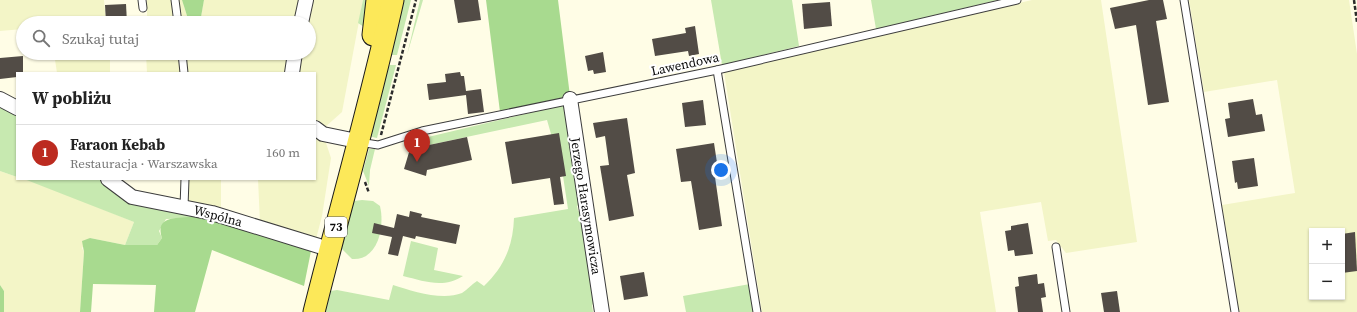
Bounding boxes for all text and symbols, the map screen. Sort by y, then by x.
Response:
search box [16,16,316,60]
icon: search [30,27,52,49]
text: Szukaj tutaj [62,28,139,49]
street label: Lawendowa [649,48,721,80]
text: W pobliżu [32,86,111,110]
pin: 1 [404,129,430,162]
text: Faraon Kebab [70,134,165,155]
street label: Jerzego Harasymowicza [567,135,605,276]
text: 1 [41,144,49,161]
text: 160 m [266,144,300,161]
text: Restauracja · Warszawska [70,155,218,172]
your location [711,160,731,180]
street label: Wspólna [192,201,245,231]
road number: 73 [325,217,347,237]
map controls [1309,228,1345,300]
button: + [1309,228,1345,264]
button: − [1309,264,1345,300]

